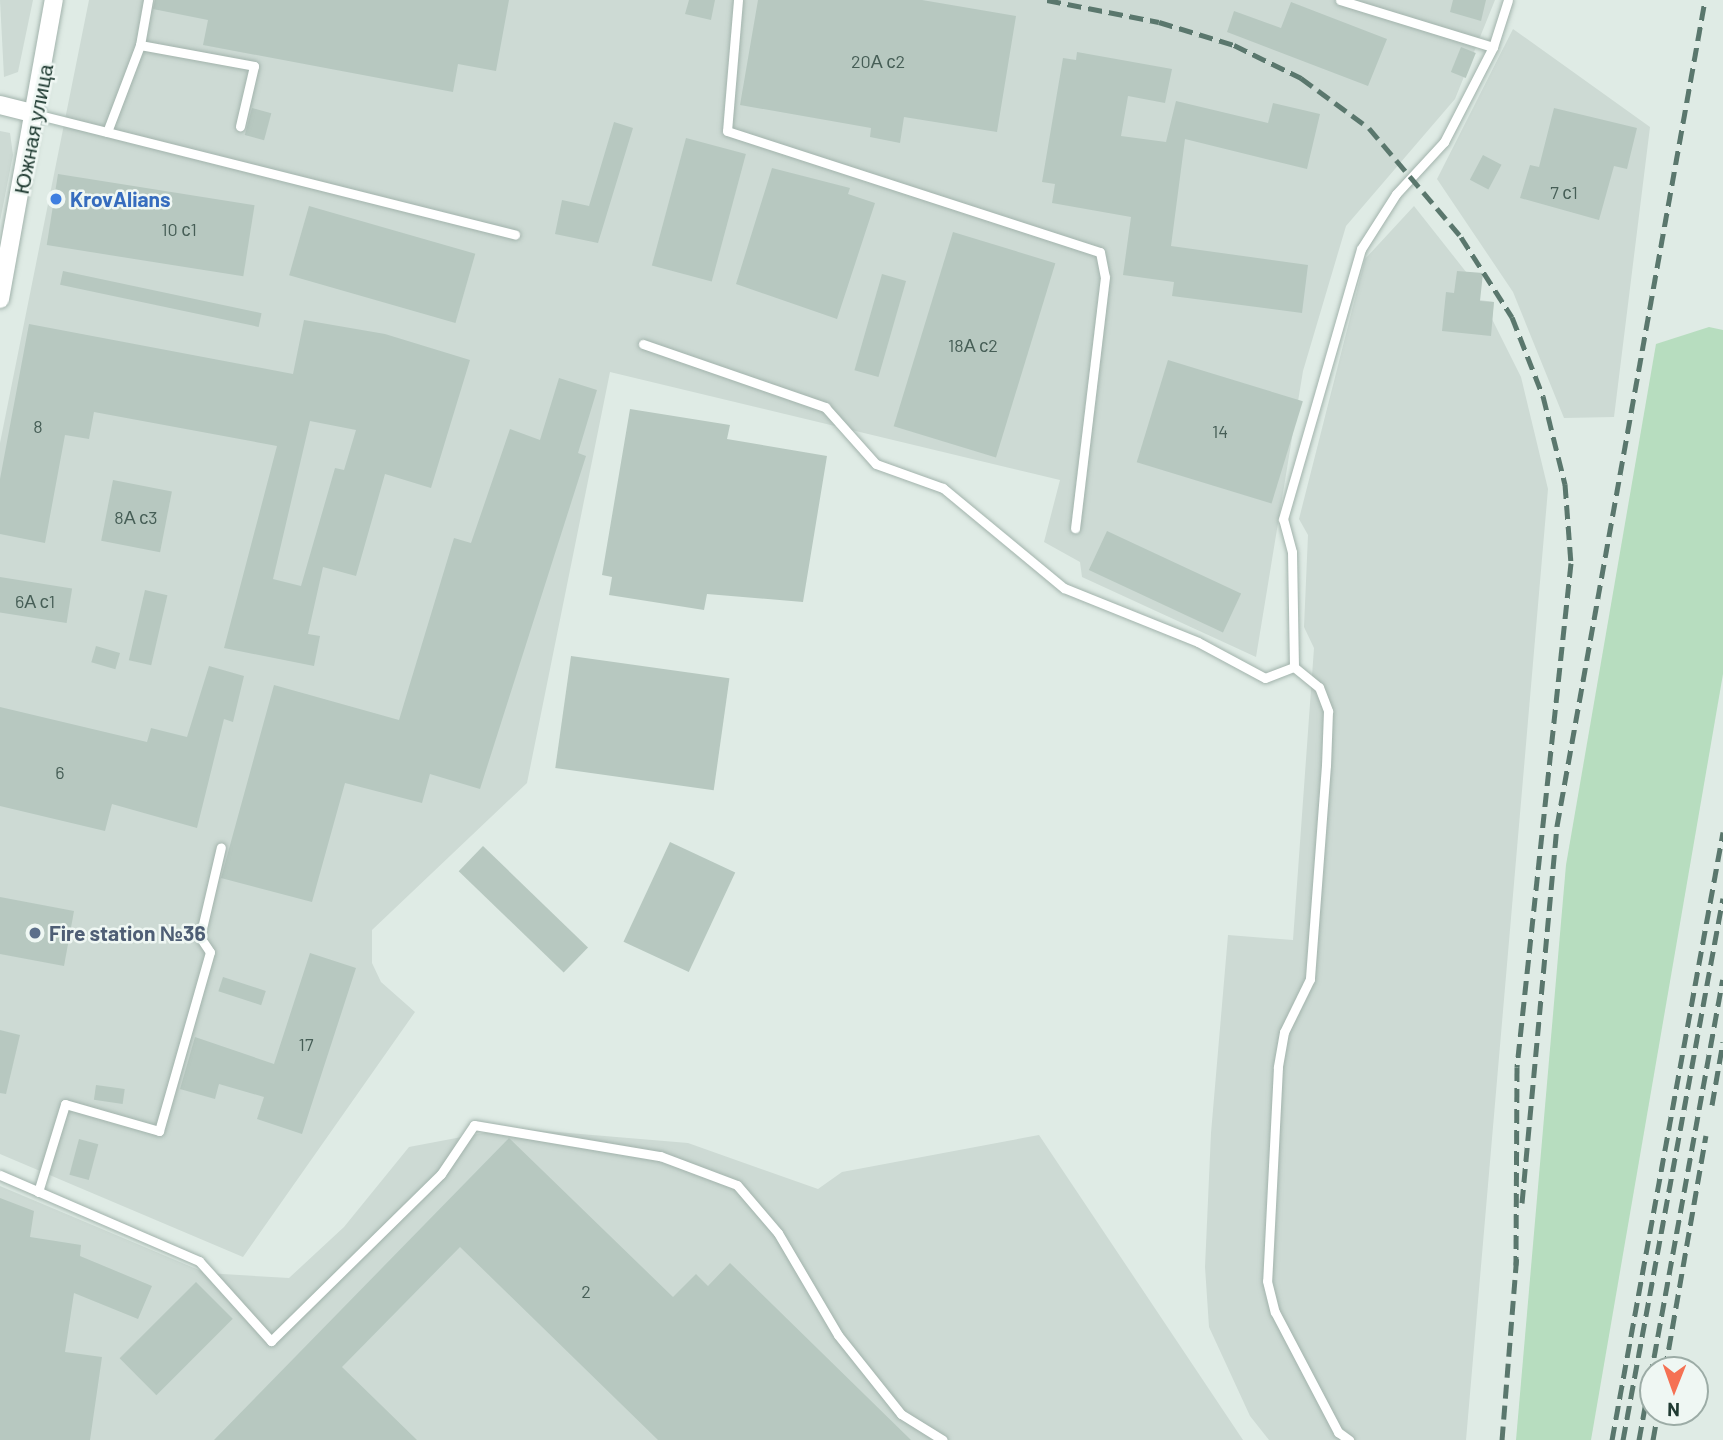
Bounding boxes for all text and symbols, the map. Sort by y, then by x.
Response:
house number: 20А с2 [851,50,905,72]
street label: Южная улица [8,62,58,196]
house number: 7 с1 [1550,181,1578,203]
place label: KrovAlians [70,186,171,212]
marker: KrovAlians [48,191,64,207]
house number: 10 с1 [161,218,197,240]
house number: 18А с2 [948,334,998,356]
house number: 8 [33,415,43,437]
house number: 14 [1212,420,1228,442]
house number: 8А с3 [114,506,158,528]
house number: 6А с1 [15,590,55,612]
house number: 6 [55,761,65,783]
place label: Fire station №36 [49,920,206,946]
marker: Fire station №36 [27,925,43,941]
house number: 17 [299,1033,313,1055]
house number: 2 [581,1280,591,1302]
north arrow [1639,1356,1709,1426]
text: N [1667,1399,1680,1422]

